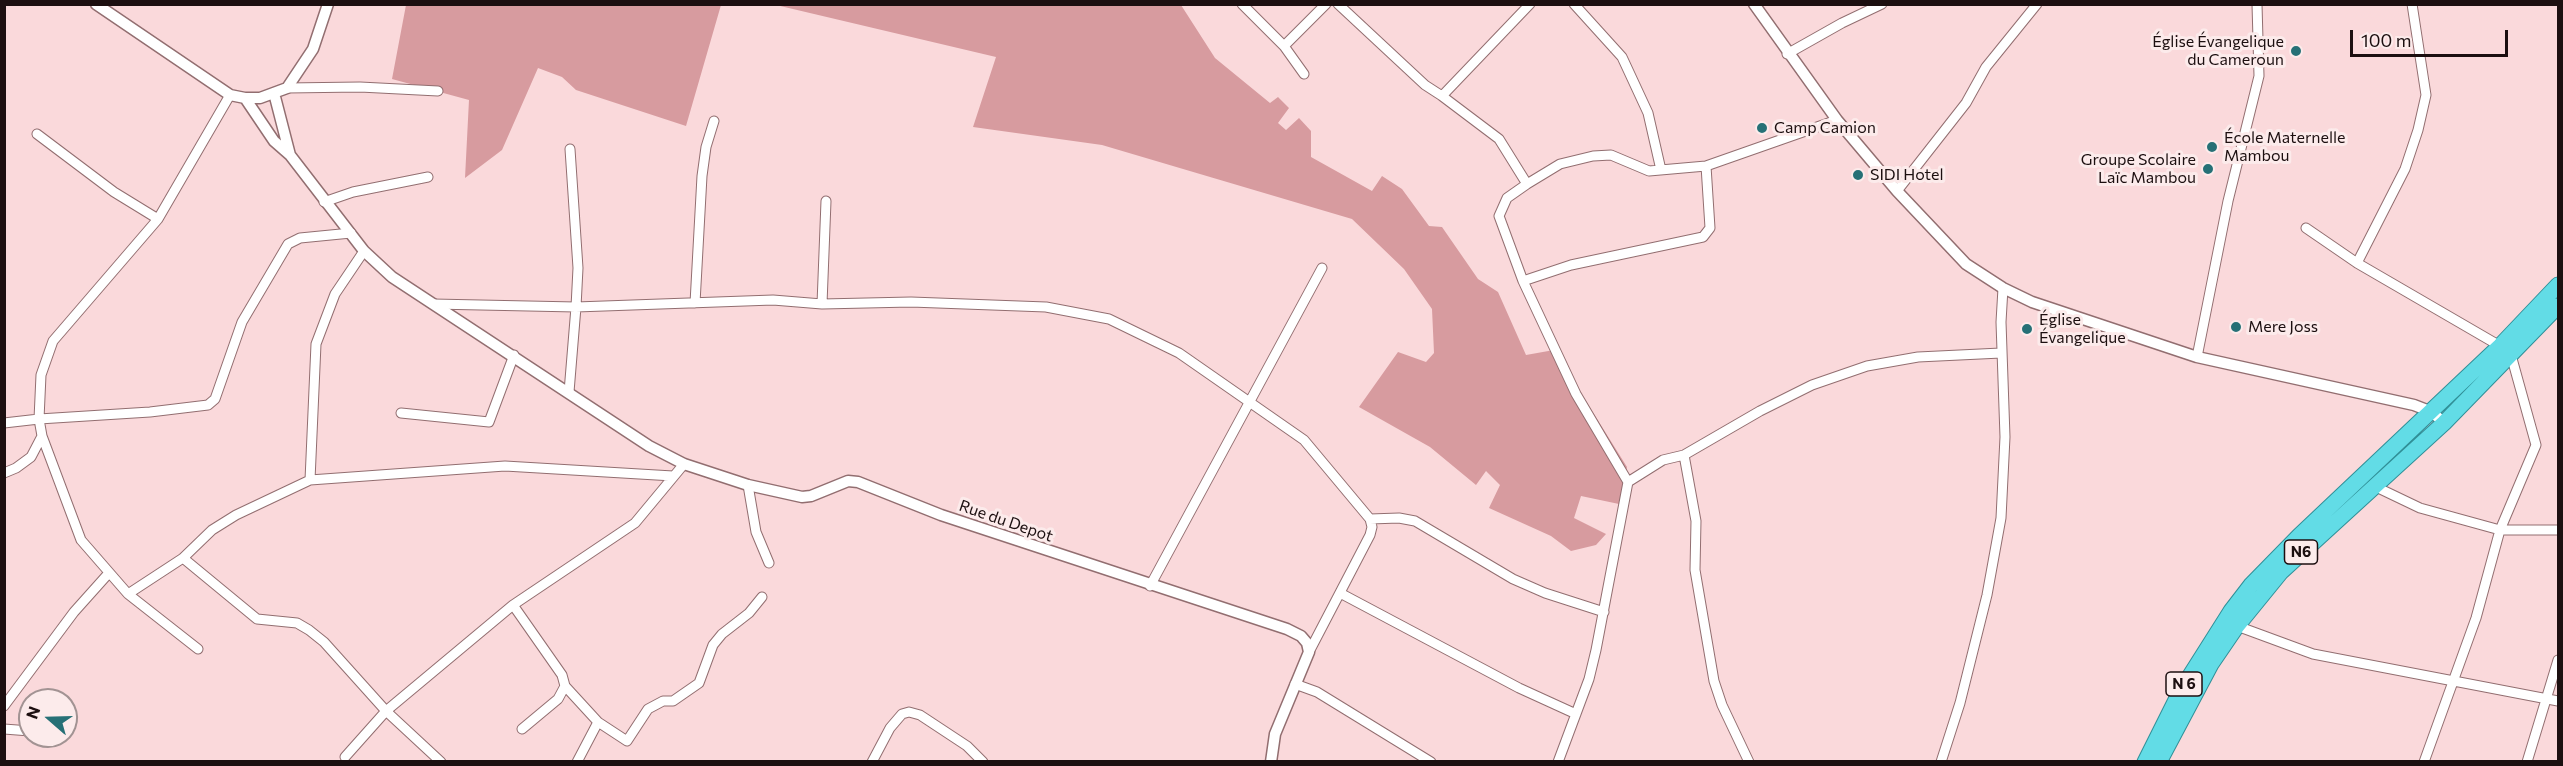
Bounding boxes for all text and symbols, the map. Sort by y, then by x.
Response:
scale bar [2353,18,2510,56]
text: 100 m [2361,29,2411,51]
place label: Église Évangelique du Cameroun [2152,32,2284,70]
marker: Église Évangelique du Cameroun [2289,44,2303,58]
place label: Camp Camion [1774,118,1876,138]
marker: Camp Camion [1755,121,1769,135]
place label: École Maternelle Mambou [2224,128,2346,166]
marker: École Maternelle Mambou [2205,140,2219,154]
place label: Groupe Scolaire Laïc Mambou [2081,150,2196,188]
marker: Groupe Scolaire Laïc Mambou [2201,162,2215,176]
place label: SIDI Hotel [1870,165,1944,185]
marker: SIDI Hotel [1851,168,1865,182]
place label: Église Évangelique [2039,310,2126,348]
place label: Mere Joss [2248,317,2318,337]
marker: Mere Joss [2229,320,2243,334]
marker: Église Évangelique [2020,322,2034,336]
street label: Rue du Depot [957,496,1055,546]
road number: N6 [2284,540,2318,564]
road number: N 6 [2166,672,2202,696]
north arrow [18,688,78,748]
text: N [22,703,43,721]

